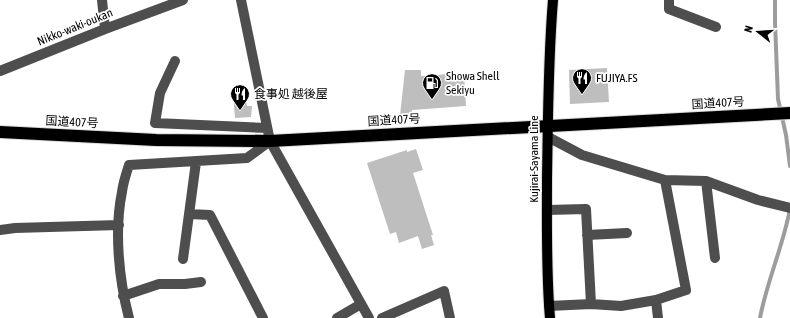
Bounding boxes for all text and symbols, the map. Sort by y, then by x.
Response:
street label: Nikko-waki-oukan [35,5,115,49]
north arrow [738,12,778,52]
text: N [742,24,755,34]
restaurant icon: FUJIYA.FS [571,67,593,95]
place label: Showa Shell Sekiyu [446,69,500,97]
place label: FUJIYA.FS [596,71,637,85]
fuel station icon: Showa Shell Sekiyu [421,72,443,100]
restaurant icon: 食事処 越後屋 [229,83,251,111]
place label: 食事処 越後屋 [254,87,328,101]
street label: 国道407号 [691,95,745,111]
street label: 国道407号 [367,112,421,128]
street label: 国道407号 [45,114,99,130]
street label: Kujirai-Sayama Line [527,115,541,203]

